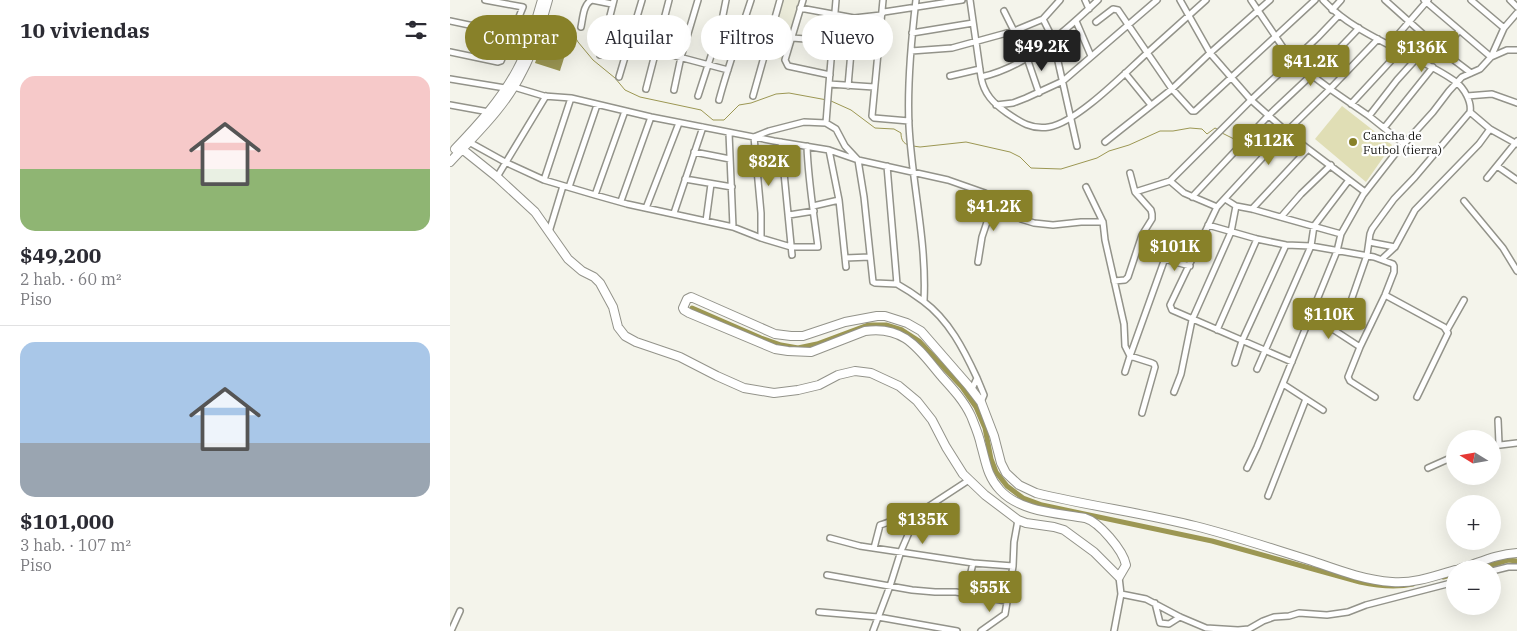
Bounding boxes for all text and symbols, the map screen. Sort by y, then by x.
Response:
chip: Comprar [465,15,577,60]
chip: Alquilar [587,15,691,60]
chip: Filtros [701,15,792,60]
chip: Nuevo [802,15,893,60]
text: 10 viviendas [20,16,150,44]
icon: filters [402,16,430,44]
pin: $49.2K [1001,30,1083,72]
pin: $136K [1387,30,1457,73]
text: $49.2K [1014,36,1070,56]
text: $136K [1397,37,1447,57]
pin: $41.2K [1270,44,1352,87]
text: $41.2K [1283,51,1339,71]
icon: home [180,109,270,199]
pin: $112K [1234,124,1304,166]
place label: Cancha de Futbol (tierra) [1363,128,1442,157]
text: $112K [1244,130,1294,150]
marker: Cancha de Futbol (tierra) [1347,136,1359,148]
pin: $82K [739,144,799,187]
text: $82K [749,151,790,171]
pin: $41.2K [953,190,1035,232]
text: $41.2K [966,196,1022,216]
pin: $101K [1140,230,1210,272]
text: $101K [1150,236,1200,256]
text: $49,200 [20,241,101,269]
text: 2 hab. · 60 m² [20,269,122,289]
text: Piso [20,289,52,309]
pin: $110K [1294,298,1364,340]
text: $110K [1304,304,1354,324]
icon: home [180,374,270,464]
north arrow [1446,430,1501,485]
map controls [1446,430,1501,615]
button: + [1446,495,1501,550]
pin: $135K [888,502,958,545]
text: $101,000 [20,507,114,535]
text: $135K [898,509,948,529]
text: 3 hab. · 107 m² [20,535,131,555]
text: Piso [20,555,52,575]
button: − [1446,560,1501,615]
pin: $55K [960,570,1020,613]
text: $55K [970,577,1011,597]

